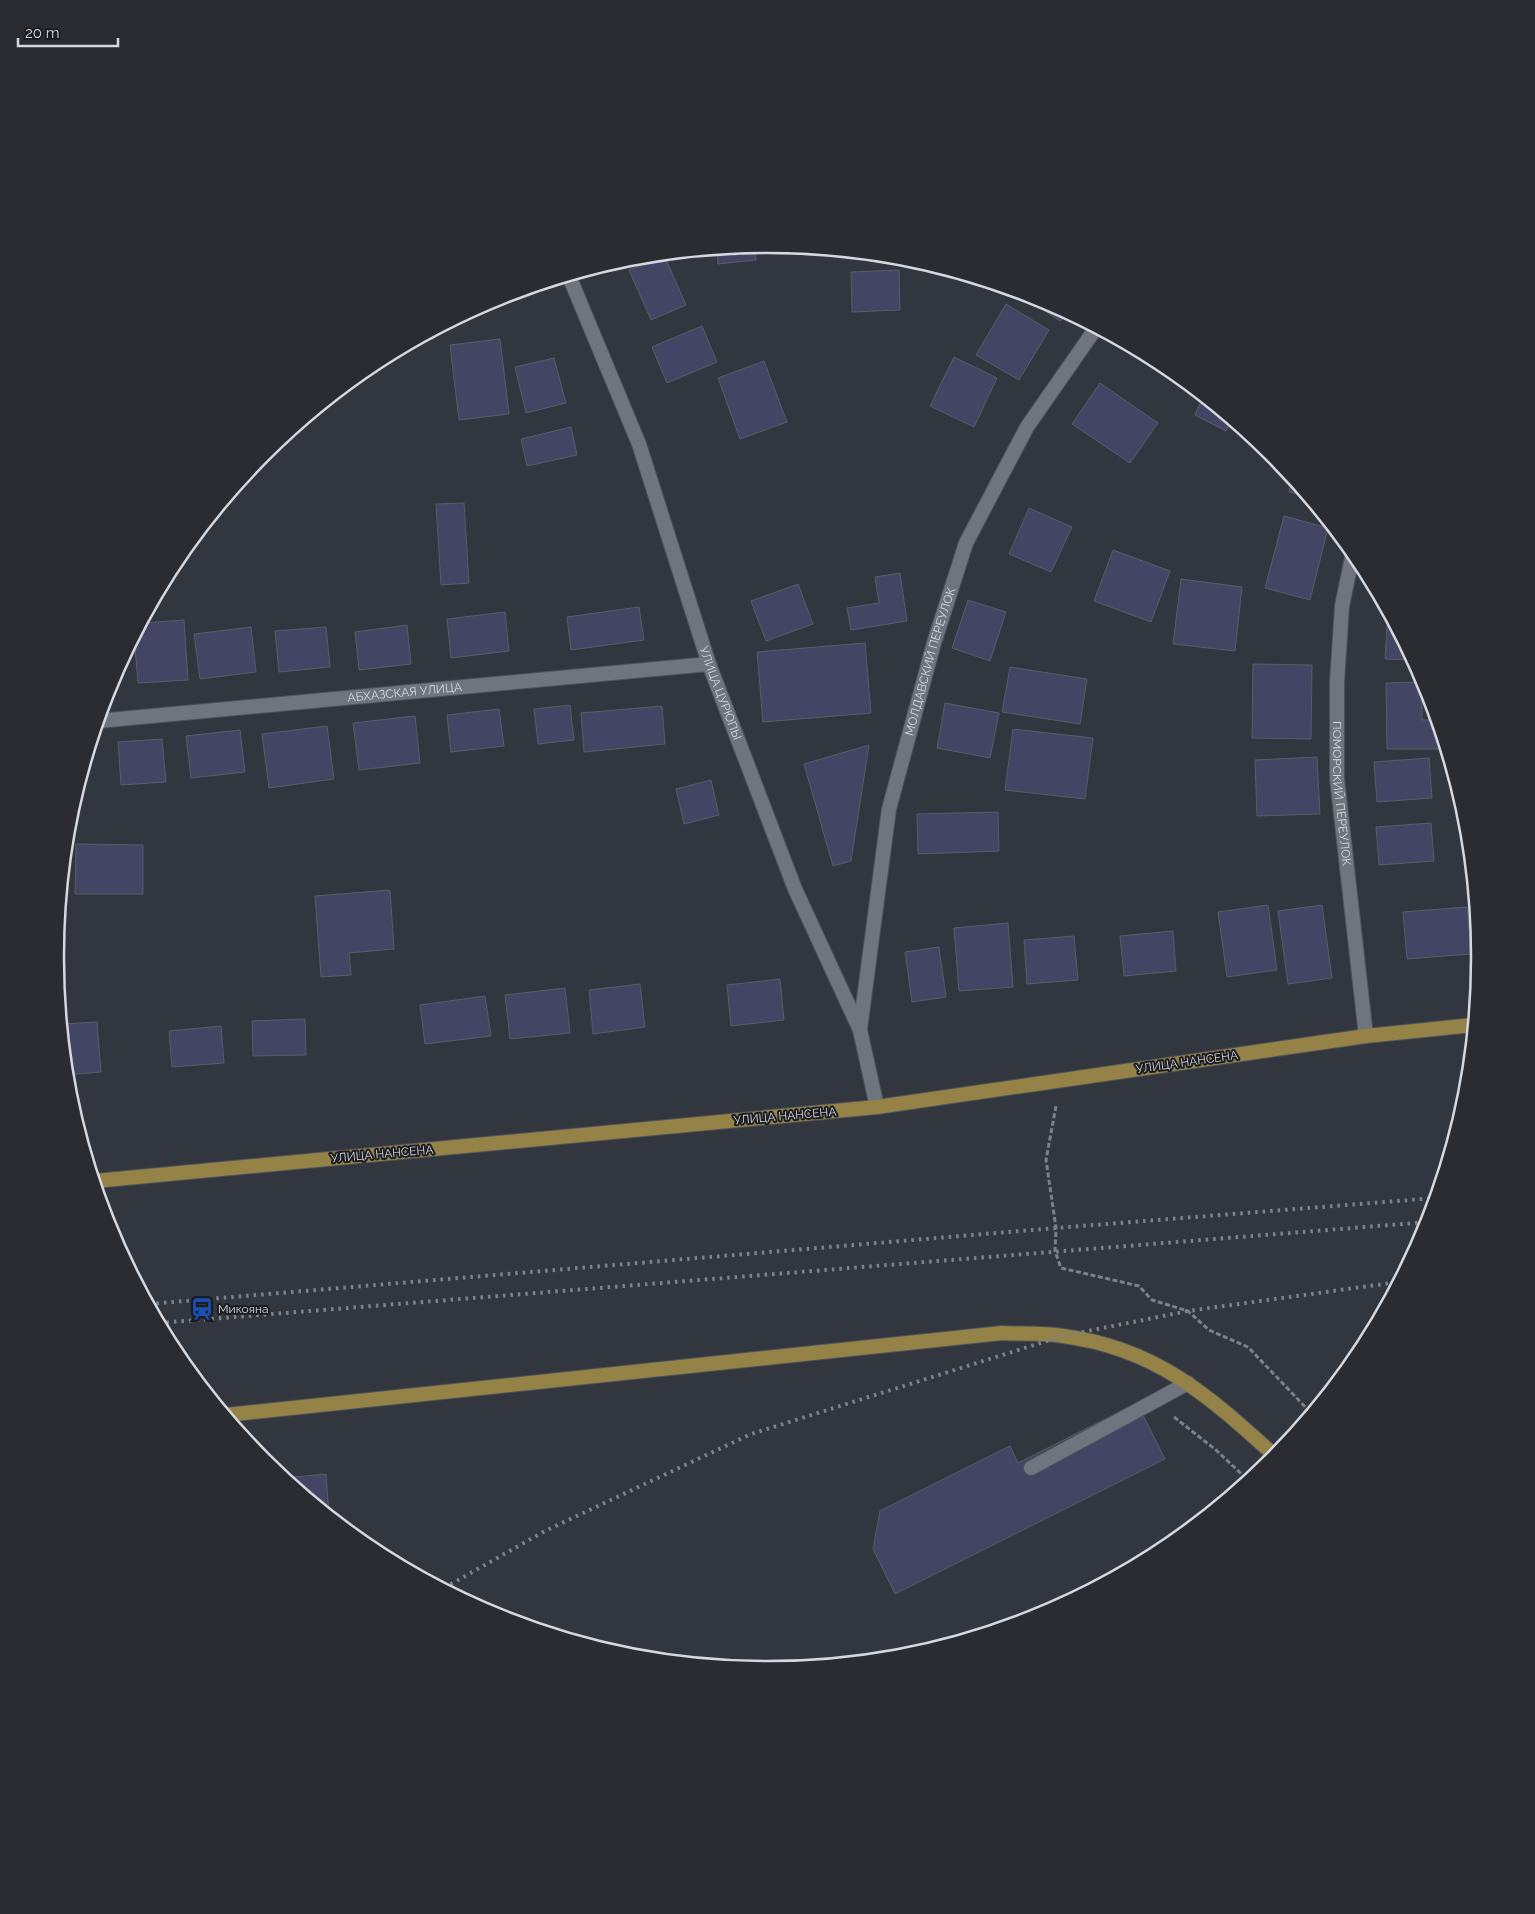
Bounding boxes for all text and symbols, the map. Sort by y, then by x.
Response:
scale bar [18,15,118,47]
text: 20 m [25,24,60,42]
street label: МОЛДАВСКИЙ ПЕРЕУЛОК [902,585,958,737]
street label: УЛИЦА ЦУРЮПЫ [697,644,744,742]
street label: АБХАЗСКАЯ УЛИЦА [347,680,463,705]
street label: ПОМОРСКИЙ ПЕРЕУЛОК [1330,721,1354,867]
street label: УЛИЦА НАНСЕНА [1135,1048,1239,1076]
street label: УЛИЦА НАНСЕНА [733,1105,837,1127]
street label: УЛИЦА НАНСЕНА [330,1143,434,1165]
station icon: Микояна [189,1296,215,1322]
place label: Микояна [218,1302,268,1316]

